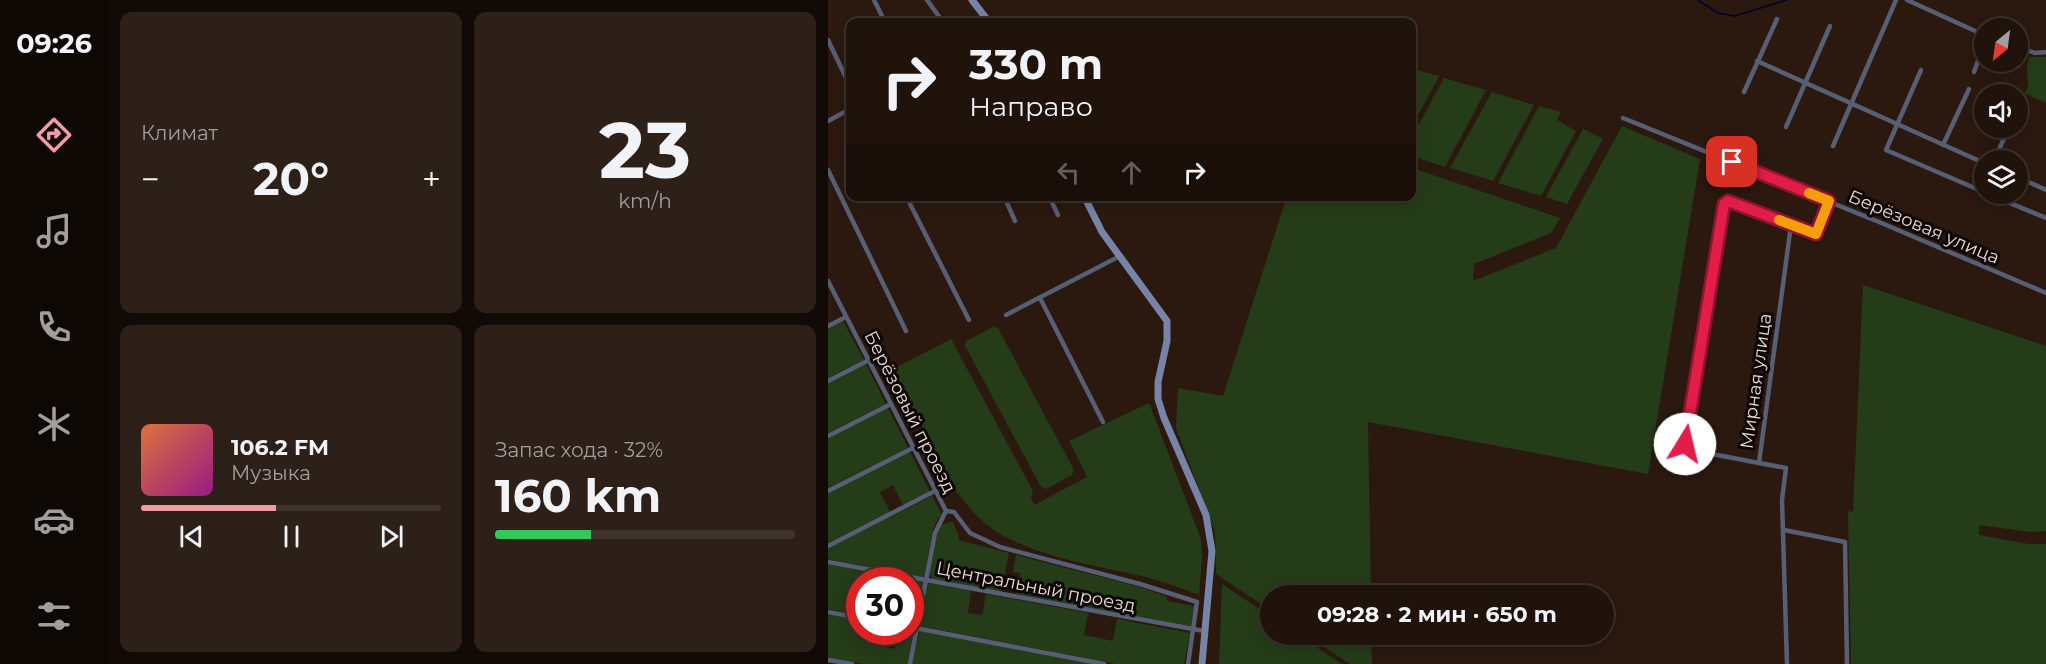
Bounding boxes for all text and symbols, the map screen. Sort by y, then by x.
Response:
north arrow [1974,18,2028,72]
map controls [1974,18,2028,204]
text: 09:26 [16,27,92,60]
text: 330 m [969,38,1103,90]
icon: right [870,42,948,120]
button: sound [1974,84,2028,138]
text: Направо [969,90,1093,123]
text: 23 [599,102,691,198]
icon: directions [33,114,75,156]
text: Климат [141,121,218,145]
pin [1706,136,1757,187]
icon: arrive [1715,145,1748,178]
button: layers [1974,150,2028,204]
text: 20° [253,151,329,206]
icon: left [1052,156,1085,189]
icon: ahead [1115,156,1148,189]
icon: right [1178,156,1211,189]
text: − [141,159,160,199]
text: + [422,159,441,199]
street label: Берёзовая улица [1845,185,2003,269]
text: km/h [618,189,672,213]
icon: music [33,210,75,252]
icon: phone [33,306,75,348]
street label: Мирная улица [1736,312,1776,450]
street label: Берёзовый проезд [860,327,961,497]
icon: climate [33,403,75,445]
position arrow [1653,412,1717,476]
text: 106.2 FM [231,434,329,461]
text: Запас хода · 32% [495,438,663,462]
text: Музыка [231,461,311,485]
text: 160 km [495,468,661,523]
icon: car [33,499,75,541]
icon: previous [175,520,208,553]
icon: pause [275,520,308,553]
icon: next [375,520,408,553]
street label: Центральный проезд [935,557,1138,617]
speed limit sign: 30 [846,567,924,645]
icon: filters [33,595,75,637]
text: 09:28 · 2 мин · 650 m [1317,601,1557,628]

